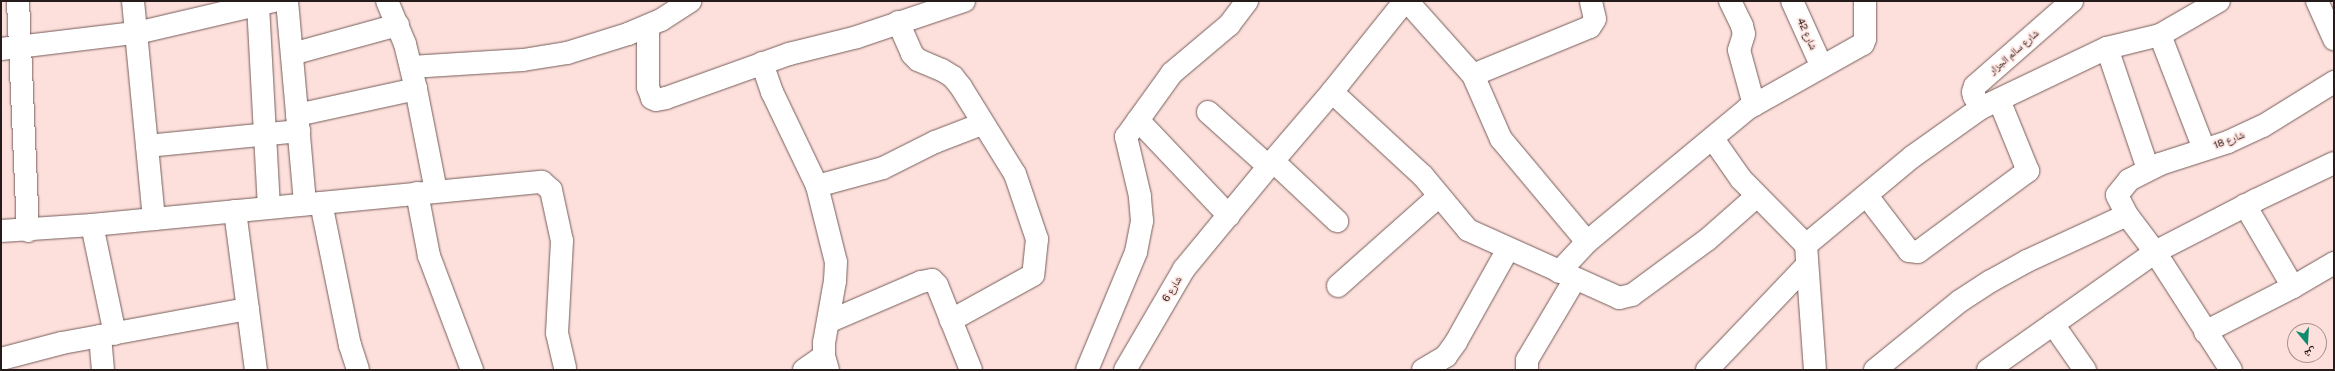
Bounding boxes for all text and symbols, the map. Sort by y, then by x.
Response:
street label: شارع 42 [1794,16,1820,52]
street label: شارع سالم الجزار [1987,27,2041,77]
street label: شارع 18 [2212,129,2246,151]
street label: شارع 6 [1160,274,1184,304]
north arrow [2287,323,2327,363]
text: ش [2303,346,2318,361]

